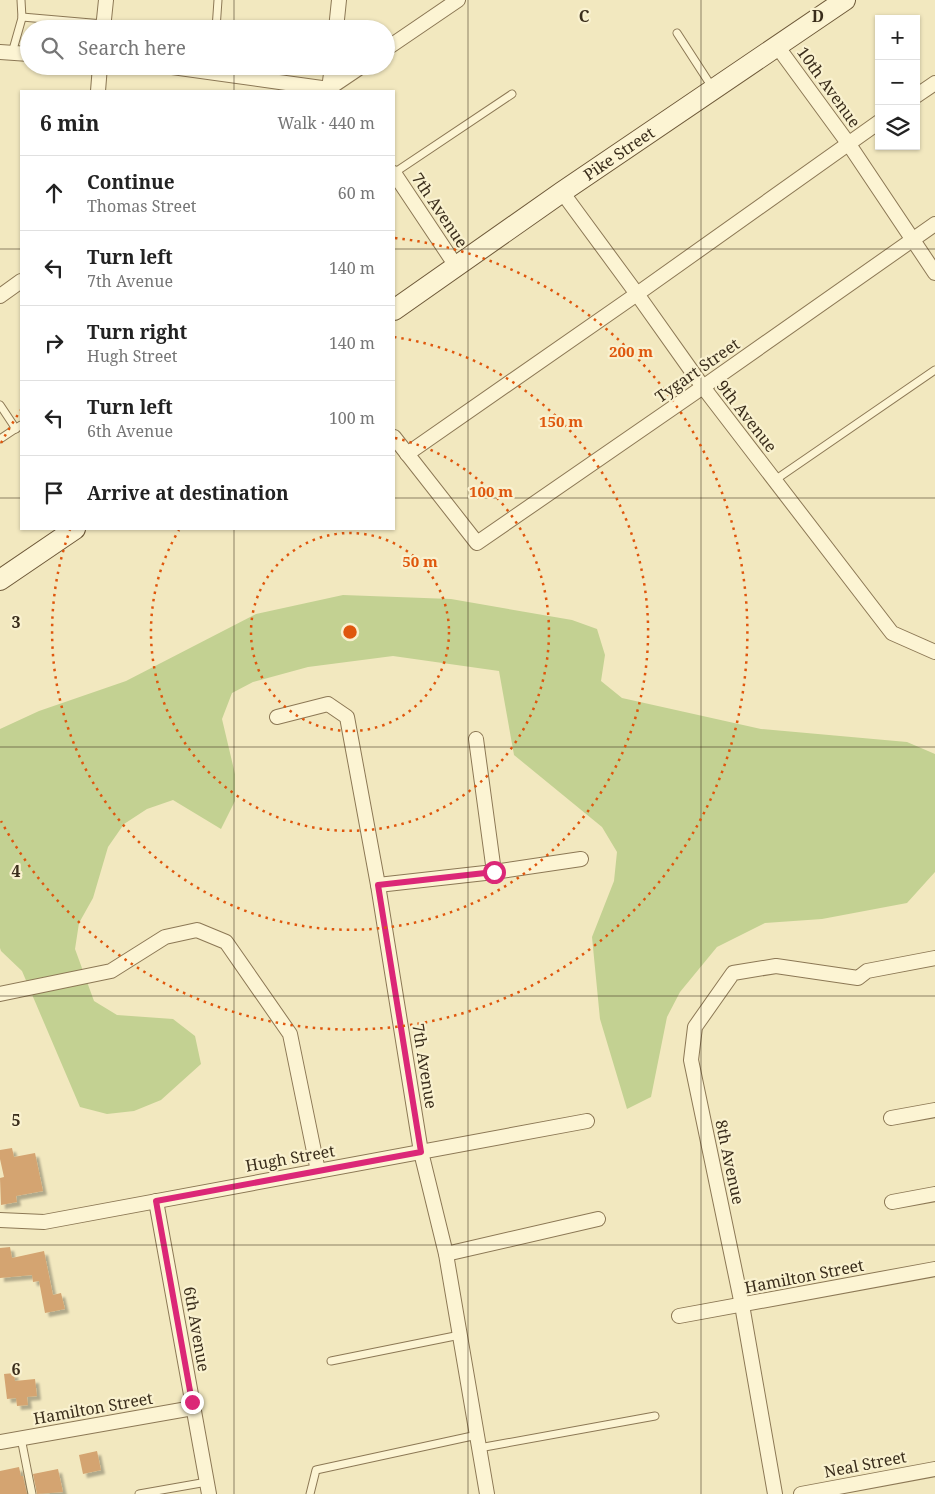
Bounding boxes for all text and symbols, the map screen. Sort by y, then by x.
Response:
text: C [579,5,590,27]
text: D [812,5,824,27]
map controls [875,15,920,150]
button: + [875,15,920,60]
search box [20,20,395,75]
icon: search [38,34,66,62]
text: Search here [78,35,186,61]
street label: 10th Avenue [792,42,866,132]
button: − [875,60,920,105]
button: layers [875,105,920,150]
text: 6 min [40,109,99,137]
text: Walk · 440 m [278,112,375,134]
street label: Pike Street [579,121,659,185]
street label: 7th Avenue [407,168,473,252]
text: Continue [87,169,175,195]
icon: ahead [40,179,68,207]
text: 60 m [338,182,375,204]
text: Thomas Street [87,195,196,217]
text: Turn left [87,244,173,270]
icon: left [40,254,68,282]
text: 140 m [329,257,375,279]
text: 7th Avenue [87,270,173,292]
text: Turn right [87,319,187,345]
icon: right [40,329,68,357]
text: 140 m [329,332,375,354]
street label: Tygart Street [650,333,744,407]
text: 200 m [609,341,653,361]
text: Hugh Street [87,345,177,367]
street label: 9th Avenue [712,375,782,457]
text: Turn left [87,394,173,420]
icon: left [40,404,68,432]
text: 100 m [329,407,375,429]
text: 150 m [539,411,583,431]
text: 6th Avenue [87,420,173,442]
icon: arrive [40,479,68,507]
text: Arrive at destination [87,480,289,506]
text: 100 m [469,481,513,501]
text: 50 m [402,551,438,571]
text: 3 [11,611,21,633]
centre of rings [341,623,359,641]
text: 4 [11,860,21,882]
route start [483,861,506,884]
street label: 7th Avenue [407,1022,443,1110]
text: 5 [11,1109,21,1131]
street label: 8th Avenue [710,1118,750,1206]
street label: Hugh Street [244,1139,337,1177]
street label: Hamilton Street [743,1254,866,1298]
street label: 6th Avenue [179,1285,215,1373]
text: 6 [11,1358,21,1380]
street label: Hamilton Street [32,1387,155,1429]
route end [181,1391,204,1414]
street label: Neal Street [822,1445,908,1483]

